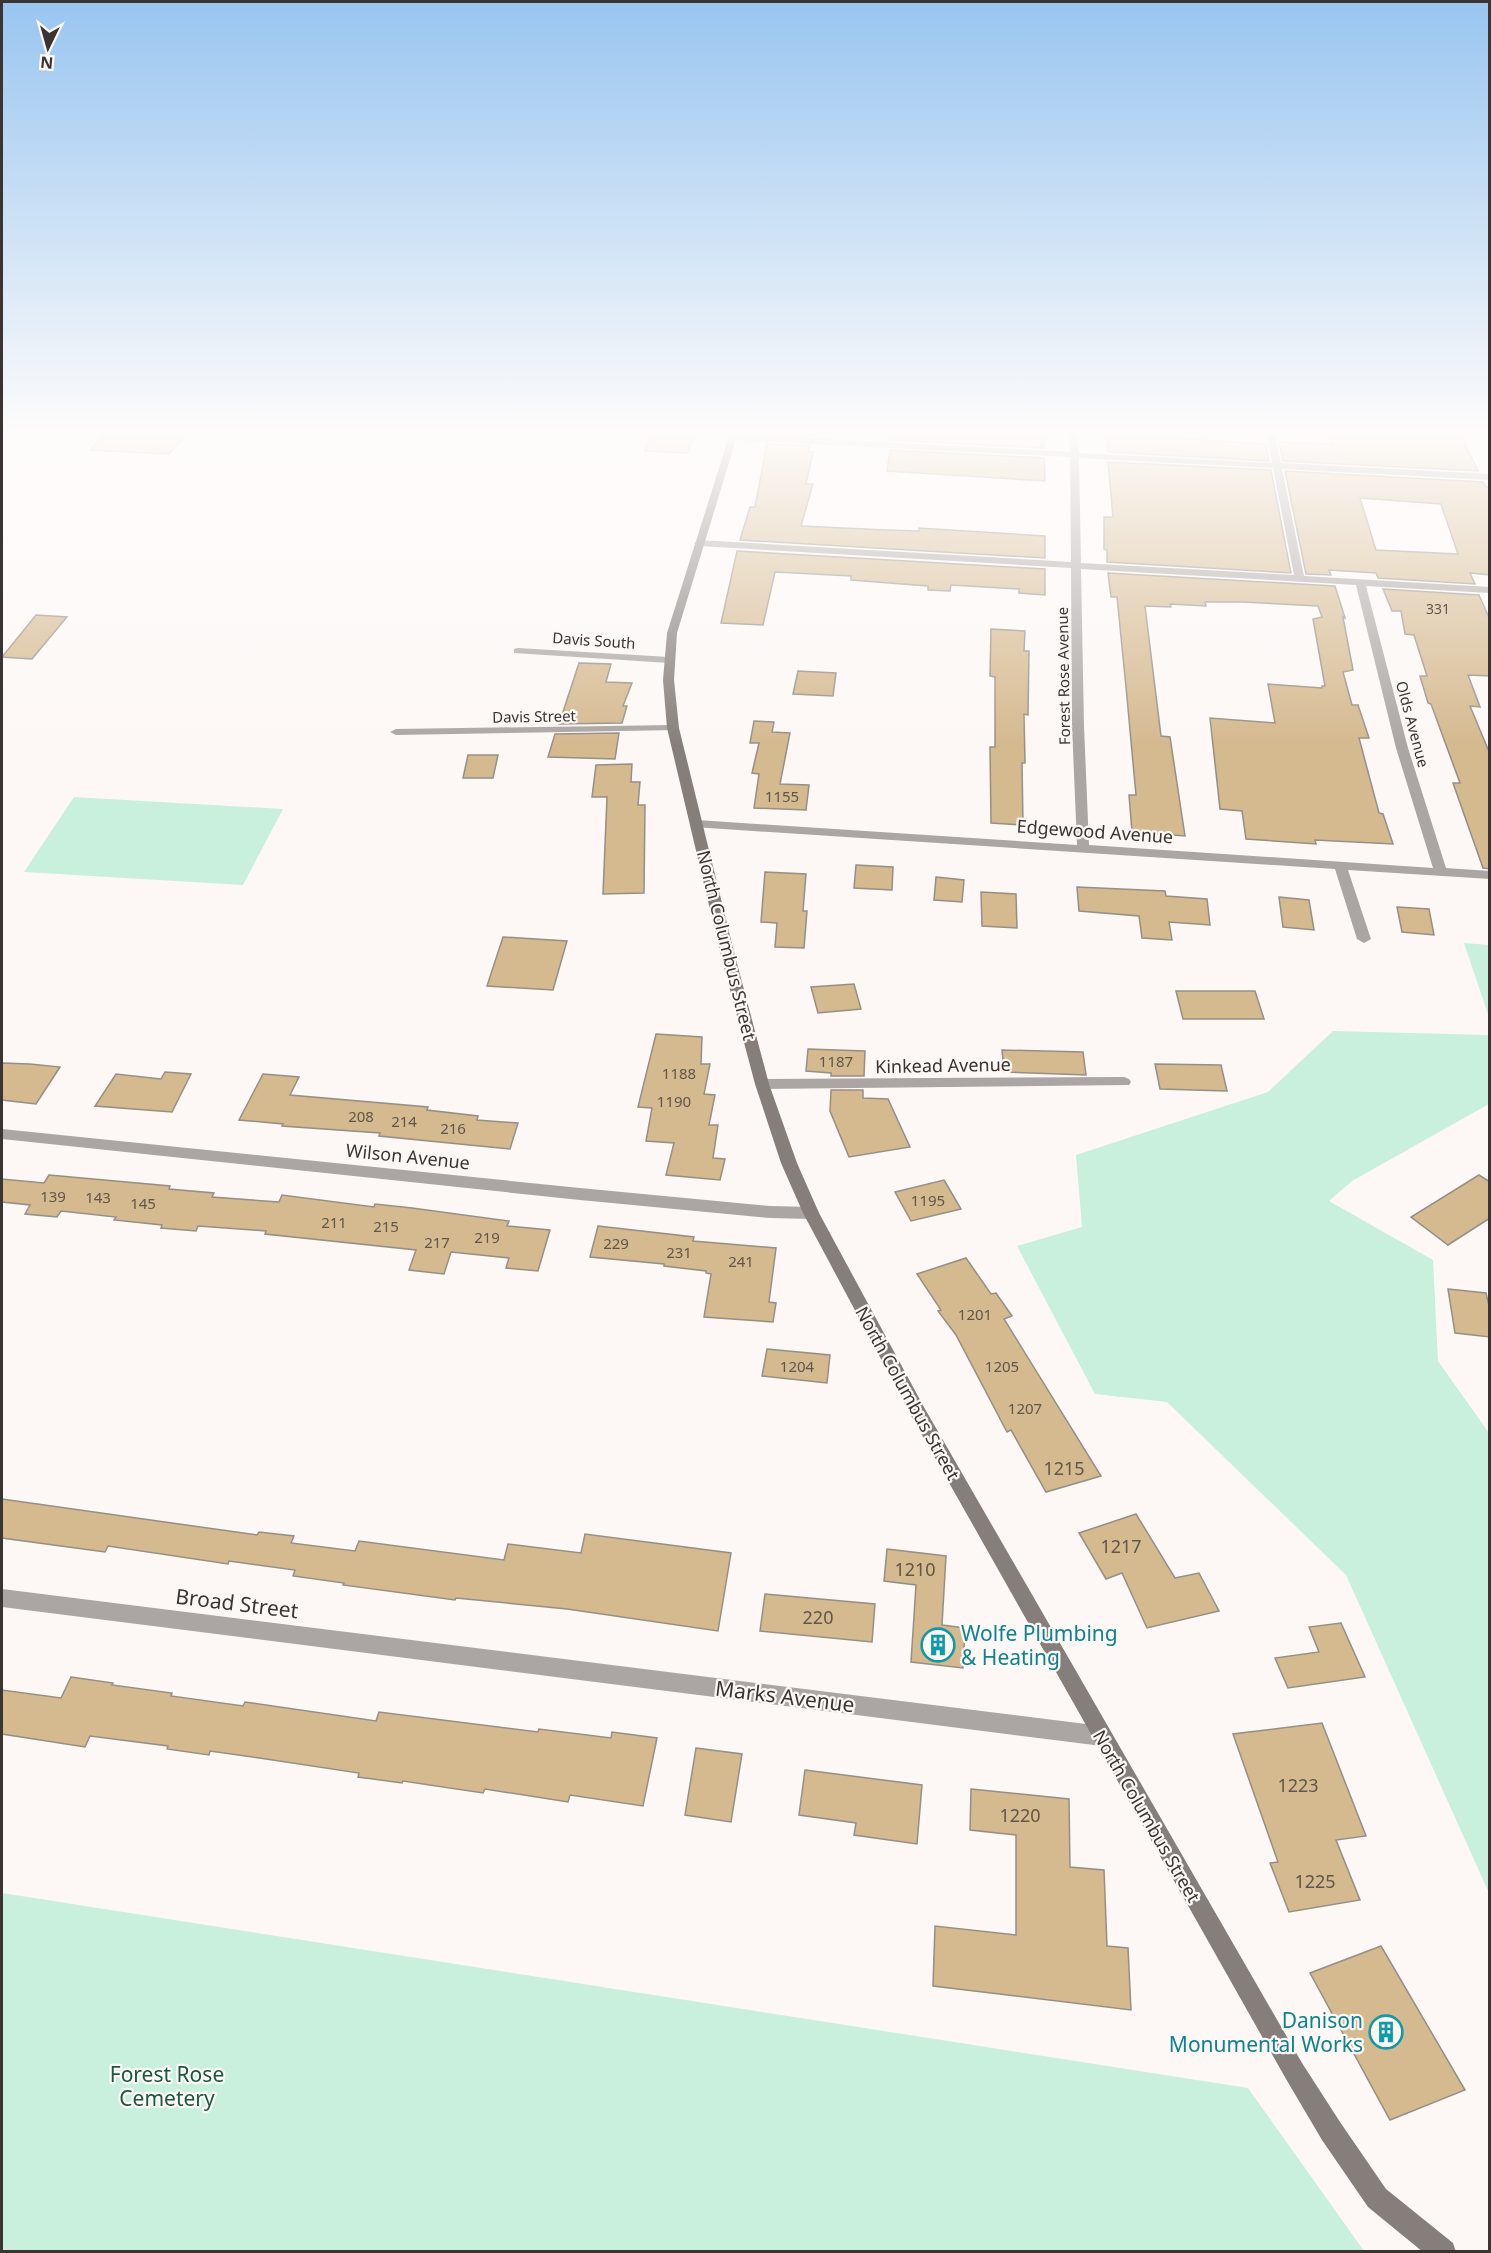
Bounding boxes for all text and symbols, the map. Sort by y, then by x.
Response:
north arrow [18,18,78,78]
text: N [39,51,54,74]
house number: 331 [1426,599,1450,618]
street label: Forest Rose Avenue [1052,607,1074,745]
street label: Davis South [552,627,636,653]
street label: Olds Avenue [1392,679,1434,769]
street label: Davis Street [492,705,577,727]
house number: 1155 [765,786,799,806]
street label: Edgewood Avenue [1016,814,1174,848]
street label: North Columbus Street [692,848,762,1043]
house number: 1187 [819,1051,853,1071]
street label: Kinkead Avenue [875,1052,1011,1078]
house number: 1188 [662,1063,696,1083]
house number: 1190 [657,1091,691,1111]
house number: 208 [348,1106,374,1126]
house number: 214 [391,1111,417,1131]
house number: 216 [440,1118,466,1138]
street label: Wilson Avenue [345,1138,471,1174]
house number: 139 [40,1186,66,1206]
house number: 143 [85,1187,111,1207]
house number: 1195 [911,1190,945,1210]
house number: 145 [130,1193,156,1213]
house number: 211 [321,1212,347,1232]
house number: 215 [373,1216,399,1236]
house number: 219 [474,1227,500,1247]
house number: 217 [424,1232,450,1252]
house number: 229 [603,1233,629,1253]
house number: 231 [666,1242,692,1262]
house number: 241 [728,1251,754,1271]
street label: North Columbus Street [850,1302,966,1484]
house number: 1201 [958,1304,992,1324]
house number: 1204 [780,1356,815,1376]
house number: 1205 [985,1356,1019,1376]
house number: 1207 [1008,1398,1042,1418]
house number: 1215 [1043,1456,1085,1480]
house number: 1217 [1100,1534,1142,1558]
house number: 1210 [894,1557,936,1581]
street label: Broad Street [174,1582,300,1624]
house number: 220 [803,1605,833,1629]
place label: Wolfe Plumbing & Heating [961,1619,1118,1671]
building icon: Wolfe Plumbing & Heating [920,1627,956,1663]
street label: Marks Avenue [714,1674,856,1718]
street label: North Columbus Street [1088,1726,1206,1907]
house number: 1223 [1277,1773,1319,1797]
house number: 1220 [999,1803,1041,1827]
house number: 1225 [1294,1869,1336,1893]
place label: Danison Monumental Works [1169,2006,1363,2058]
building icon: Danison Monumental Works [1368,2014,1404,2050]
park label: Forest Rose Cemetery [110,2060,224,2112]

